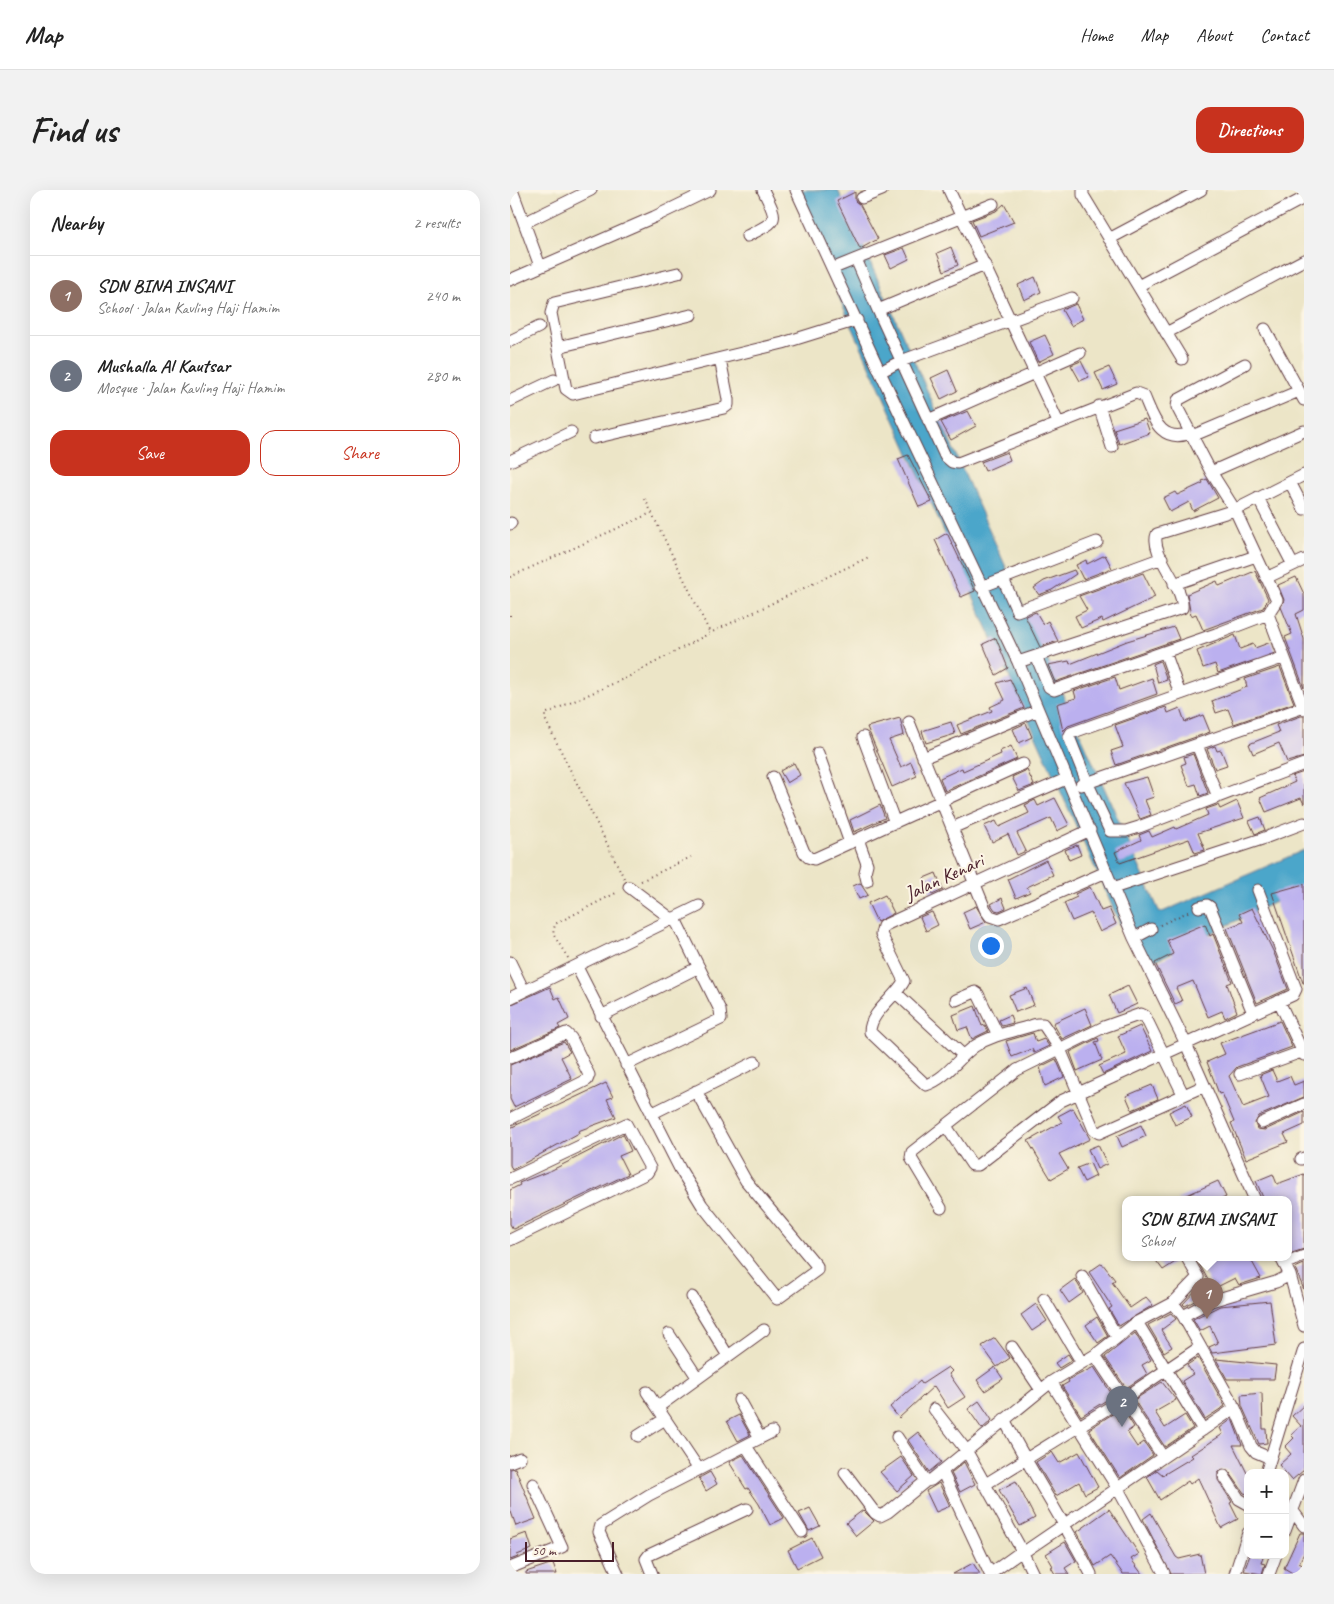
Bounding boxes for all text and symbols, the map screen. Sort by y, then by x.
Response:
text: Map [25,20,62,50]
text: Home [1080,24,1113,46]
text: Map [1141,24,1168,46]
text: About [1196,24,1232,46]
text: Contact [1260,24,1309,46]
button: Directions [1196,107,1304,153]
text: Find us [30,108,117,153]
text: Nearby [50,210,103,236]
text: 2 results [413,213,460,233]
text: SDN BINA INSANI [97,274,232,298]
text: 1 [62,286,70,306]
text: 240 m [426,286,460,306]
text: School · Jalan Kavling Haji Hamim [97,298,279,318]
text: Mushalla Al Kautsar [97,354,230,378]
text: 2 [62,366,70,386]
text: 280 m [426,366,460,386]
text: Mosque · Jalan Kavling Haji Hamim [97,378,284,398]
button: Save [50,430,250,476]
button: Share [260,430,460,476]
street label: Jalan Kenari [900,847,990,907]
your location [978,933,1004,959]
popup [1122,1196,1292,1261]
text: SDN BINA INSANI [1139,1207,1275,1231]
text: School [1139,1231,1174,1251]
pin: 1 [1191,1278,1223,1319]
pin: 2 [1106,1386,1138,1427]
map controls [1244,1469,1289,1559]
button: + [1244,1469,1289,1514]
button: − [1244,1514,1289,1559]
scale bar [525,1539,614,1562]
text: 50 m [532,1542,556,1559]

